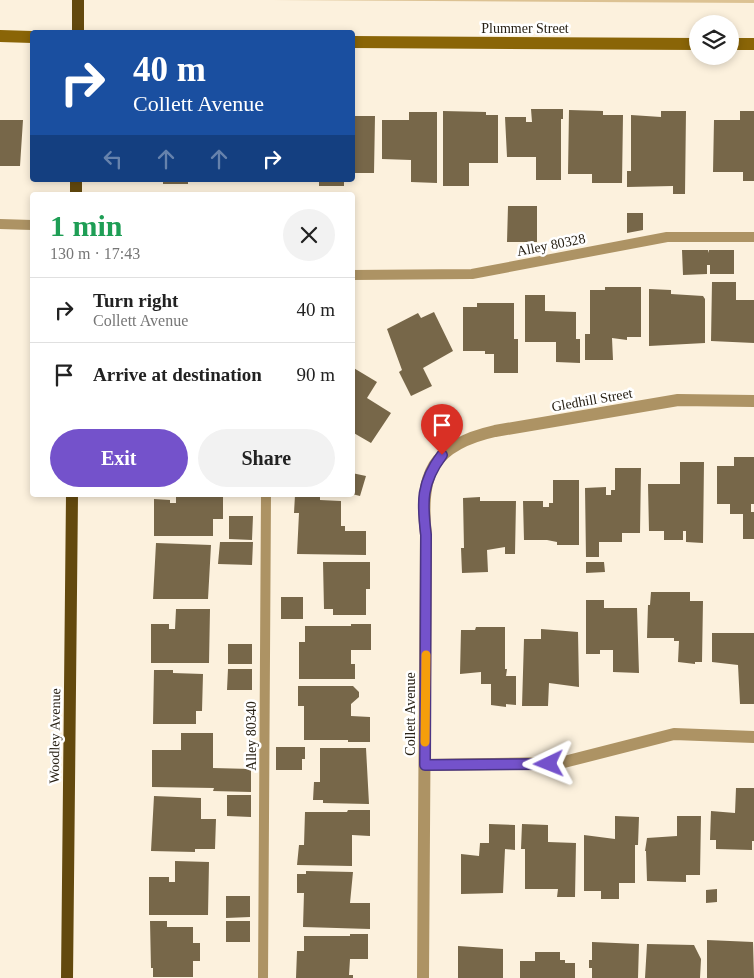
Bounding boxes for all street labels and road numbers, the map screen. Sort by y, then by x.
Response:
street label: Plummer Street [481,21,569,36]
street label: Alley 80328 [515,231,587,259]
street label: Gledhill Street [550,385,634,415]
street label: Collett Avenue [403,672,418,756]
street label: Woodley Avenue [47,688,63,784]
street label: Alley 80340 [244,701,259,771]

